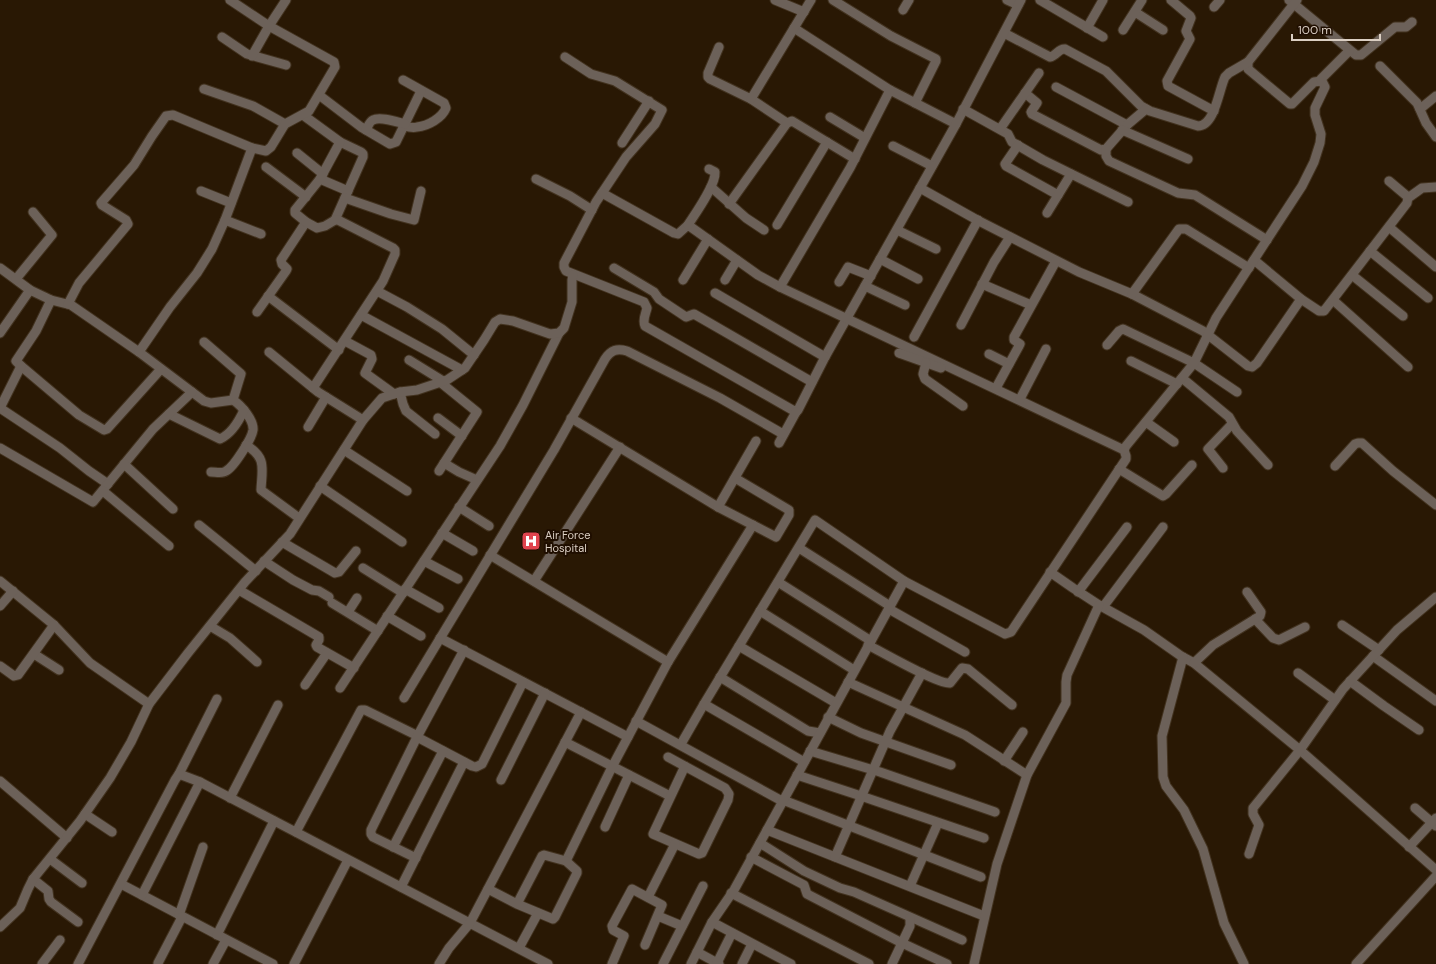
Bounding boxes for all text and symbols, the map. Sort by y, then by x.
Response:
scale bar [1292,16,1380,42]
text: 100 m [1298,22,1332,38]
place label: Air Force Hospital [545,528,591,555]
hospital icon: Air Force Hospital [520,530,542,552]

